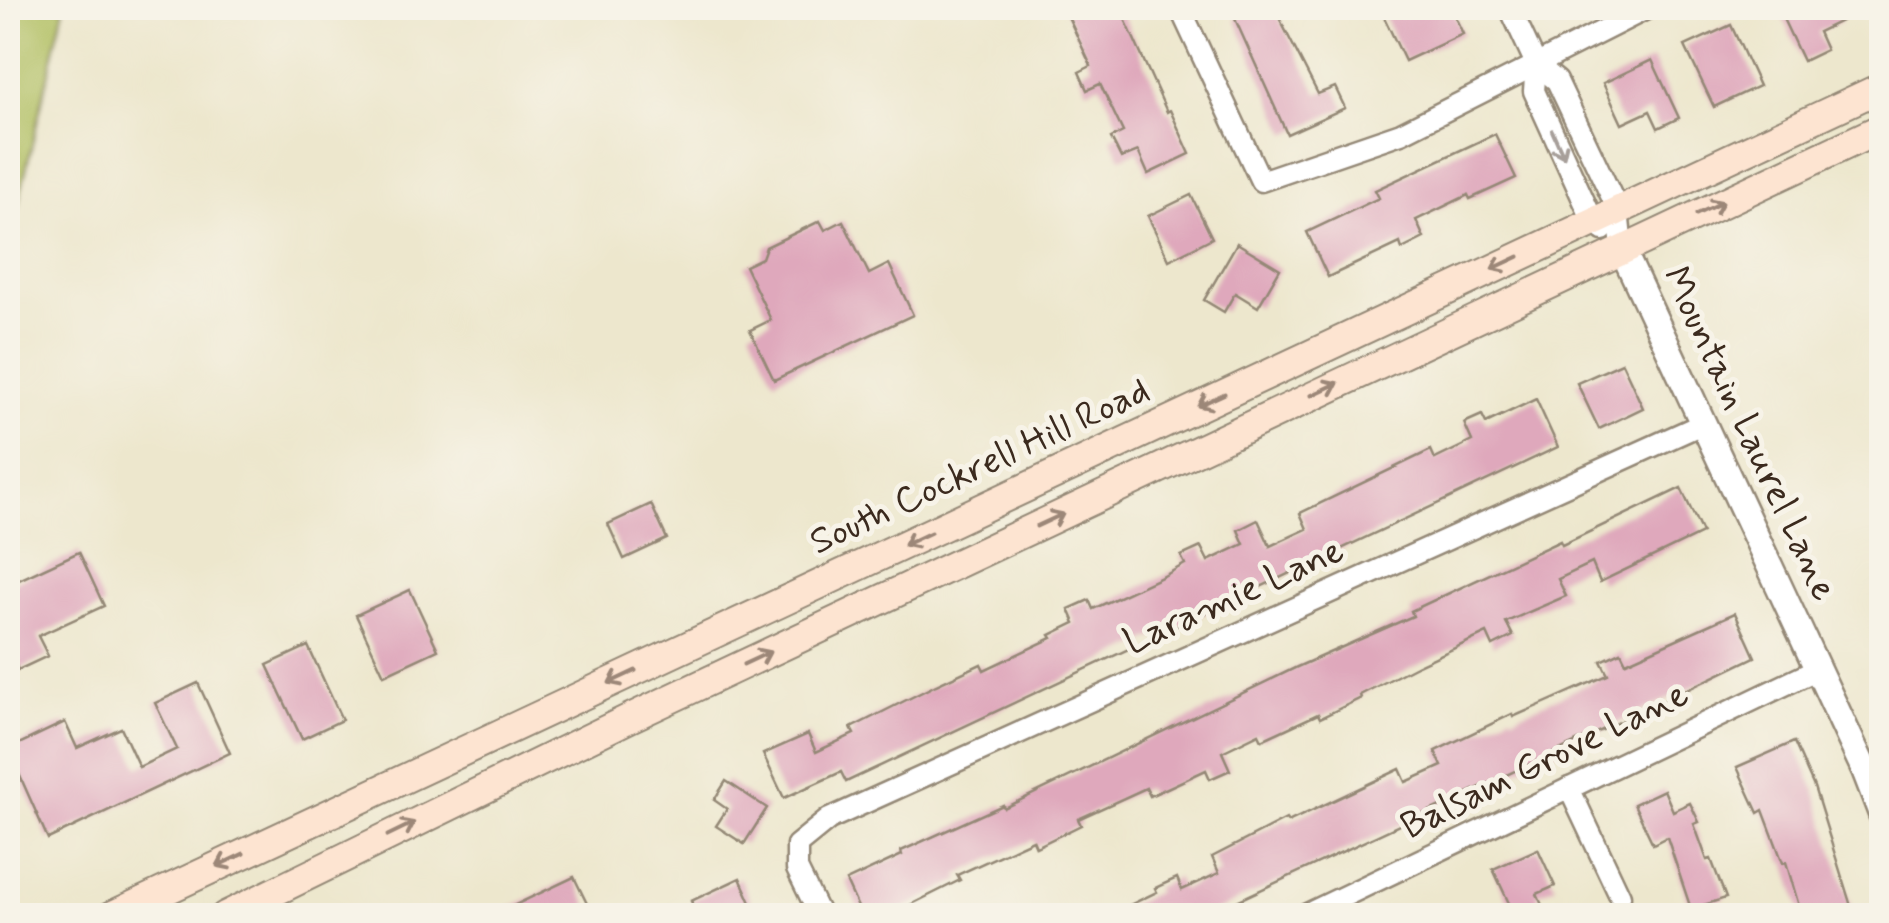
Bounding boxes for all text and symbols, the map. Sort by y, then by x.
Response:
one-way arrow [1550,128,1569,158]
one-way arrow [1694,197,1724,216]
one-way arrow [1491,254,1521,273]
street label: Mountain Laurel Lane [1650,259,1848,609]
street label: South Cockrell Hill Road [802,367,1158,567]
one-way arrow [1310,379,1340,398]
one-way arrow [1197,392,1227,411]
one-way arrow [1034,509,1064,528]
street label: Laramie Lane [1116,527,1352,667]
one-way arrow [902,530,932,549]
one-way arrow [741,648,771,667]
one-way arrow [608,668,638,687]
street label: Balsam Grove Lane [1393,670,1697,852]
one-way arrow [385,819,415,838]
one-way arrow [216,851,246,870]

